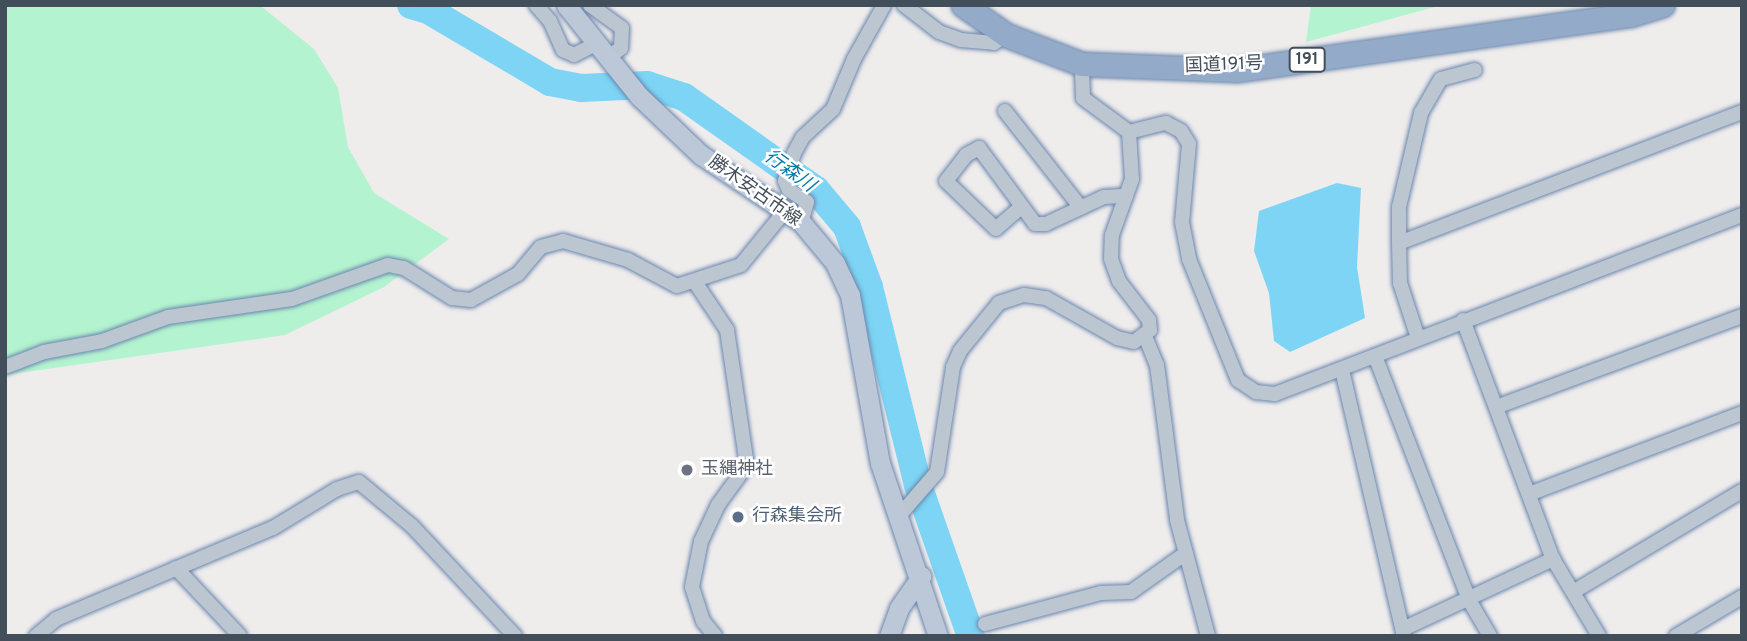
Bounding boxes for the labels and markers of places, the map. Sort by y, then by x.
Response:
place label: 玉縄神社 [701,459,773,481]
marker: 玉縄神社 [679,462,695,478]
place label: 行森集会所 [752,506,842,528]
marker: 行森集会所 [730,509,746,525]

